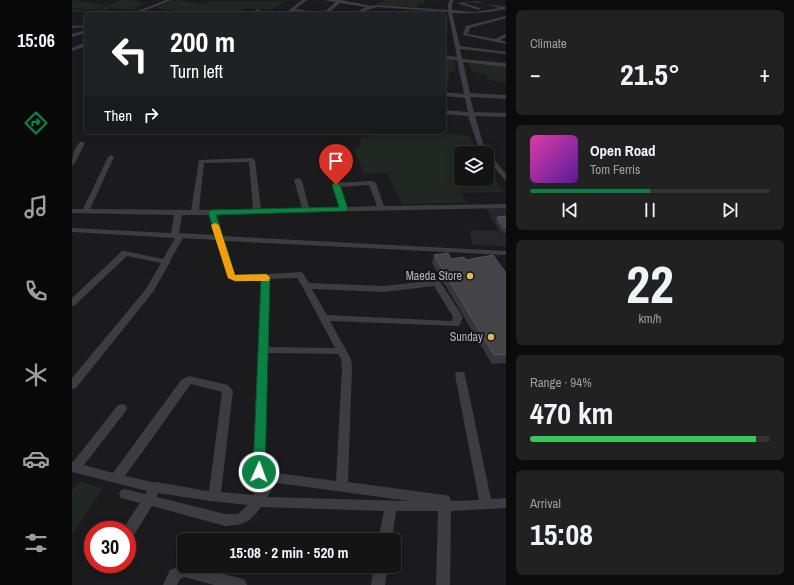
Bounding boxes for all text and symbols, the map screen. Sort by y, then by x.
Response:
text: 200 m [170,23,235,61]
text: 15:06 [17,28,55,53]
icon: left [104,28,156,80]
text: Climate [530,35,567,52]
text: 21.5° [620,54,680,94]
text: Turn left [170,59,223,84]
text: − [530,59,541,89]
text: + [759,59,770,89]
icon: right [140,104,162,126]
text: Then [104,105,132,126]
icon: directions [22,109,50,137]
text: Open Road [590,140,656,161]
pin [319,144,353,185]
map controls [454,146,494,186]
button: layers [454,146,494,186]
icon: arrive [325,150,347,172]
text: Tom Ferris [590,161,640,178]
icon: music [22,193,50,221]
icon: previous [559,199,581,221]
icon: pause [639,199,661,221]
icon: next [719,199,741,221]
text: 22 [626,249,674,319]
place label: Maeda Store [406,268,462,284]
marker: Maeda Store [465,271,475,281]
icon: phone [22,277,50,305]
text: km/h [638,310,662,327]
place label: Sunday [450,329,483,345]
marker: Sunday [486,332,496,342]
icon: climate [22,361,50,389]
text: Range · 94% [530,374,592,391]
text: 470 km [530,393,613,433]
icon: car [22,445,50,473]
position arrow [238,451,280,493]
text: Arrival [530,495,561,512]
text: 15:08 [530,514,593,554]
speed limit sign: 30 [84,521,136,573]
icon: filters [22,529,50,557]
text: 15:08 · 2 min · 520 m [230,542,348,563]

